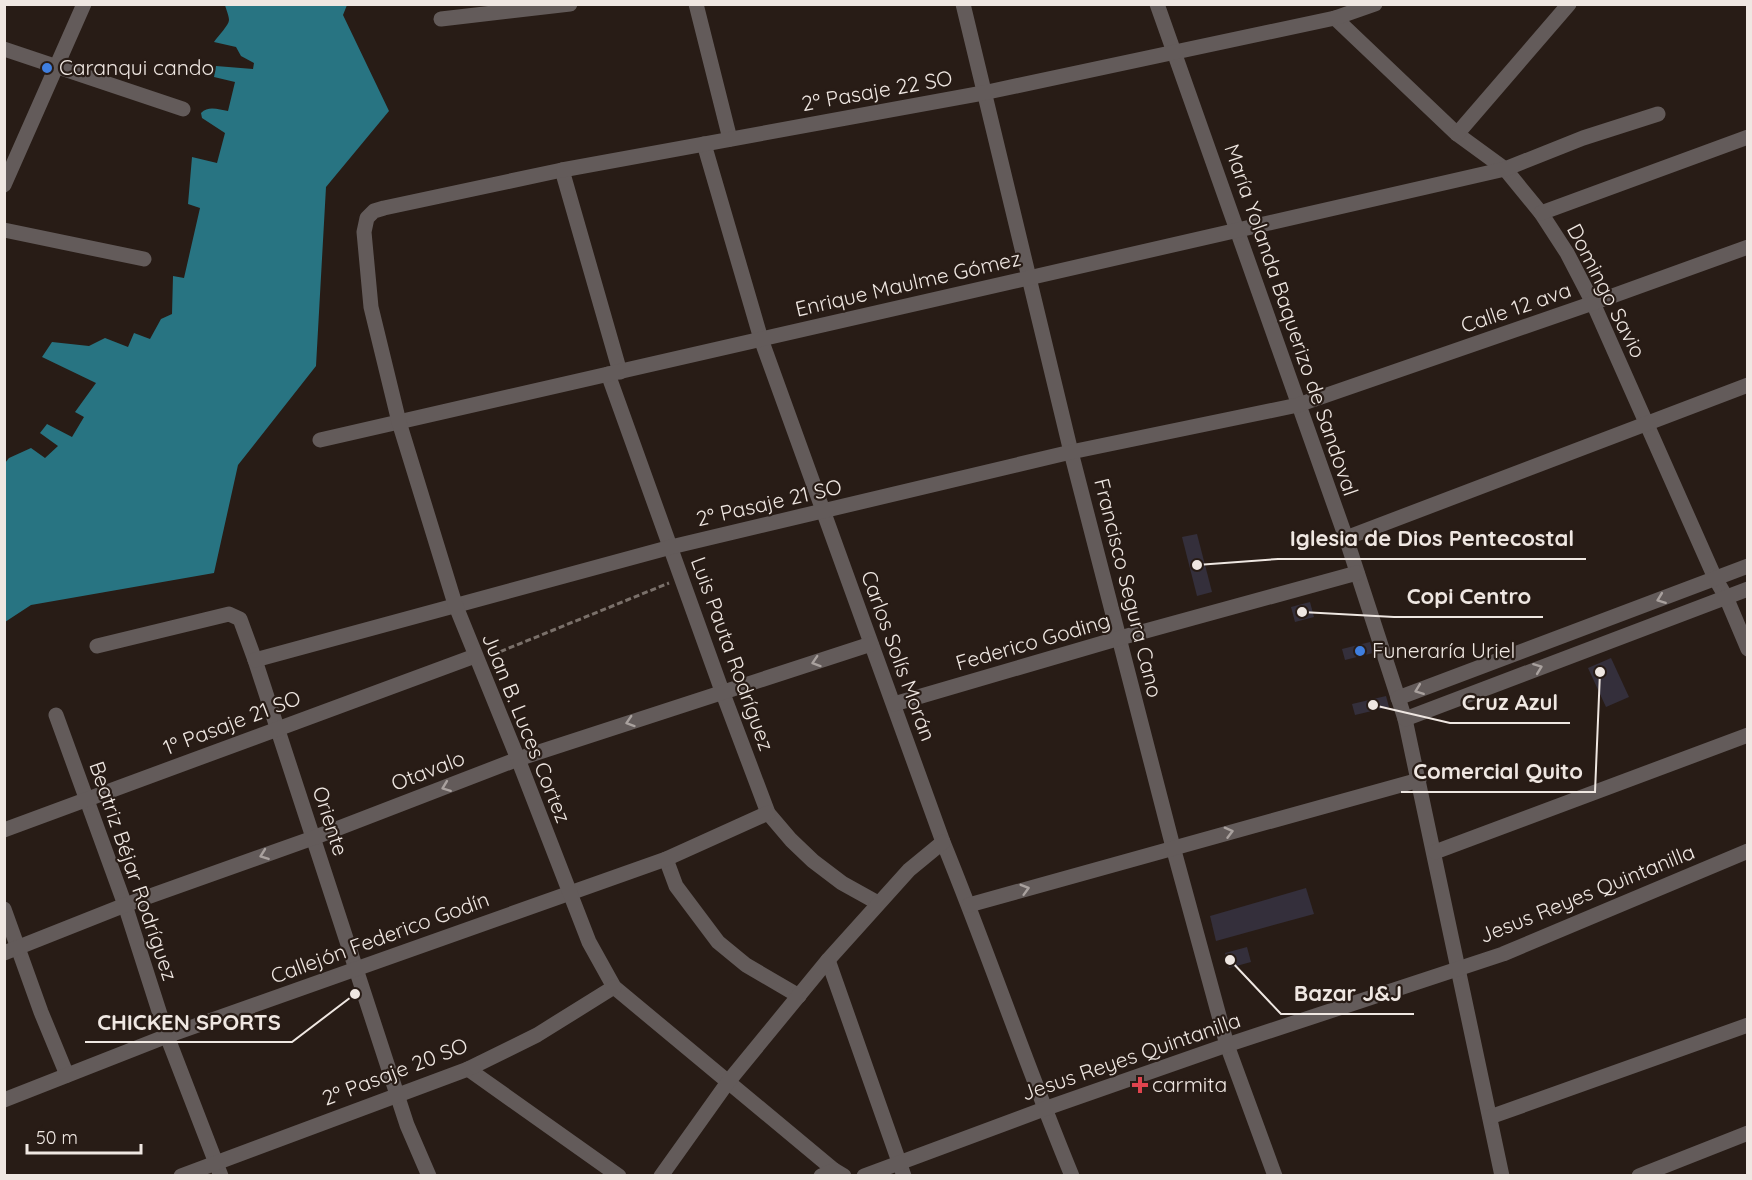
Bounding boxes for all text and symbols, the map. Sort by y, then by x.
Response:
place label: Caranqui cando [59,54,214,80]
marker: Caranqui cando [40,61,54,75]
street label: 2º Pasaje 22 SO [799,64,954,116]
street label: María Yolanda Baquerizo de Sandoval [1219,140,1365,499]
street label: Domingo Savio [1562,219,1652,362]
street label: Enrique Maulme Gómez [792,244,1023,322]
street label: Calle 12 ava [1457,276,1574,338]
street label: 2° Pasaje 21 SO [693,473,844,531]
street label: Francisco Segura Cano [1089,475,1169,700]
callout: Iglesia de Dios Pentecostal [1278,519,1586,559]
text: Iglesia de Dios Pentecostal [1290,524,1574,552]
street label: Luis Pauta Rodríguez [686,553,780,754]
street label: Carlos Solís Morán [856,567,942,744]
callout: Copi Centro [1394,577,1543,617]
text: Copi Centro [1407,582,1531,610]
one-way arrow [1656,592,1667,604]
street label: Federico Goding [952,607,1113,676]
street label: Juan B. Luces Cortez [477,629,577,826]
place label: Funeraría Uriel [1372,637,1515,663]
marker: Funeraría Uriel [1353,644,1367,658]
one-way arrow [811,655,822,667]
one-way arrow [1532,663,1543,676]
one-way arrow [1414,682,1425,695]
callout: Cruz Azul [1450,683,1570,723]
street label: 1º Pasaje 21 SO [159,684,304,760]
text: Cruz Azul [1462,688,1558,716]
one-way arrow [625,714,636,727]
street label: Otavalo [387,744,468,796]
callout: Comercial Quito [1401,752,1595,792]
text: Comercial Quito [1413,757,1583,785]
street label: Beatriz Béjar Rodríguez [84,758,184,984]
one-way arrow [441,779,452,792]
street label: Oriente [308,783,354,859]
one-way arrow [1224,826,1234,839]
street label: Jesus Reyes Quintanilla [1475,838,1698,948]
one-way arrow [259,848,270,861]
one-way arrow [1019,884,1030,896]
street label: Callejón Federico Godín [267,885,492,989]
callout: Bazar J&J [1281,974,1414,1014]
text: Bazar J&J [1294,979,1402,1007]
callout: CHICKEN SPORTS [85,1002,292,1042]
street label: Jesus Reyes Quintanilla [1018,1006,1244,1106]
text: CHICKEN SPORTS [97,1008,281,1036]
street label: 2º Pasaje 20 SO [318,1031,471,1111]
place label: carmita [1152,1071,1227,1097]
marker: carmita [1133,1078,1147,1092]
scale bar [27,1117,141,1155]
text: 50 m [36,1126,78,1149]

